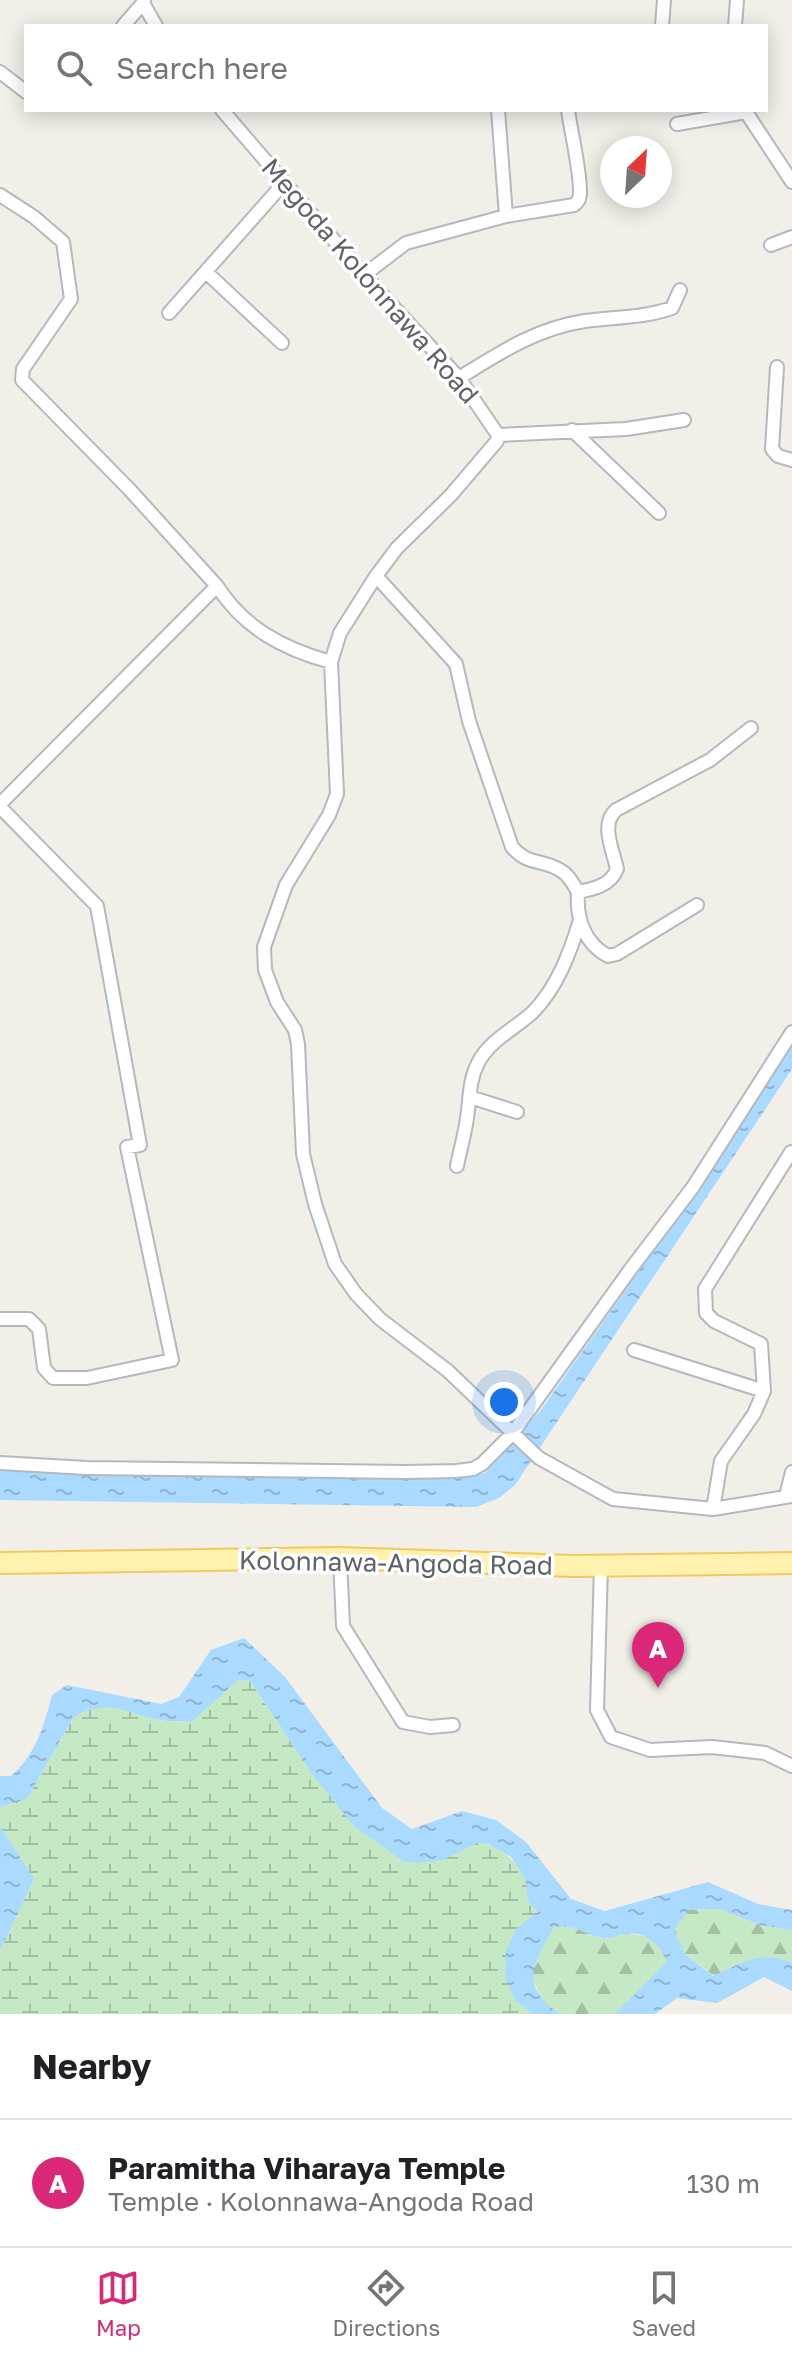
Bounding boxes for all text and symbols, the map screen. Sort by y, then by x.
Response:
search box [24,24,768,112]
icon: search [52,46,96,90]
text: Search here [116,50,288,86]
north arrow [600,136,672,208]
street label: Megoda Kolonnawa Road [255,152,485,410]
your location [484,1382,524,1422]
street label: Kolonnawa-Angoda Road [239,1544,553,1581]
pin: A [632,1622,684,1688]
text: Nearby [32,2046,152,2086]
text: Paramitha Viharaya Temple [108,2150,505,2186]
text: A [49,2168,67,2199]
text: 130 m [687,2168,760,2199]
text: Temple · Kolonnawa-Angoda Road [108,2186,534,2217]
tab: Map [96,2266,141,2341]
tab: Directions [333,2266,440,2341]
tab: Saved [632,2266,696,2341]

